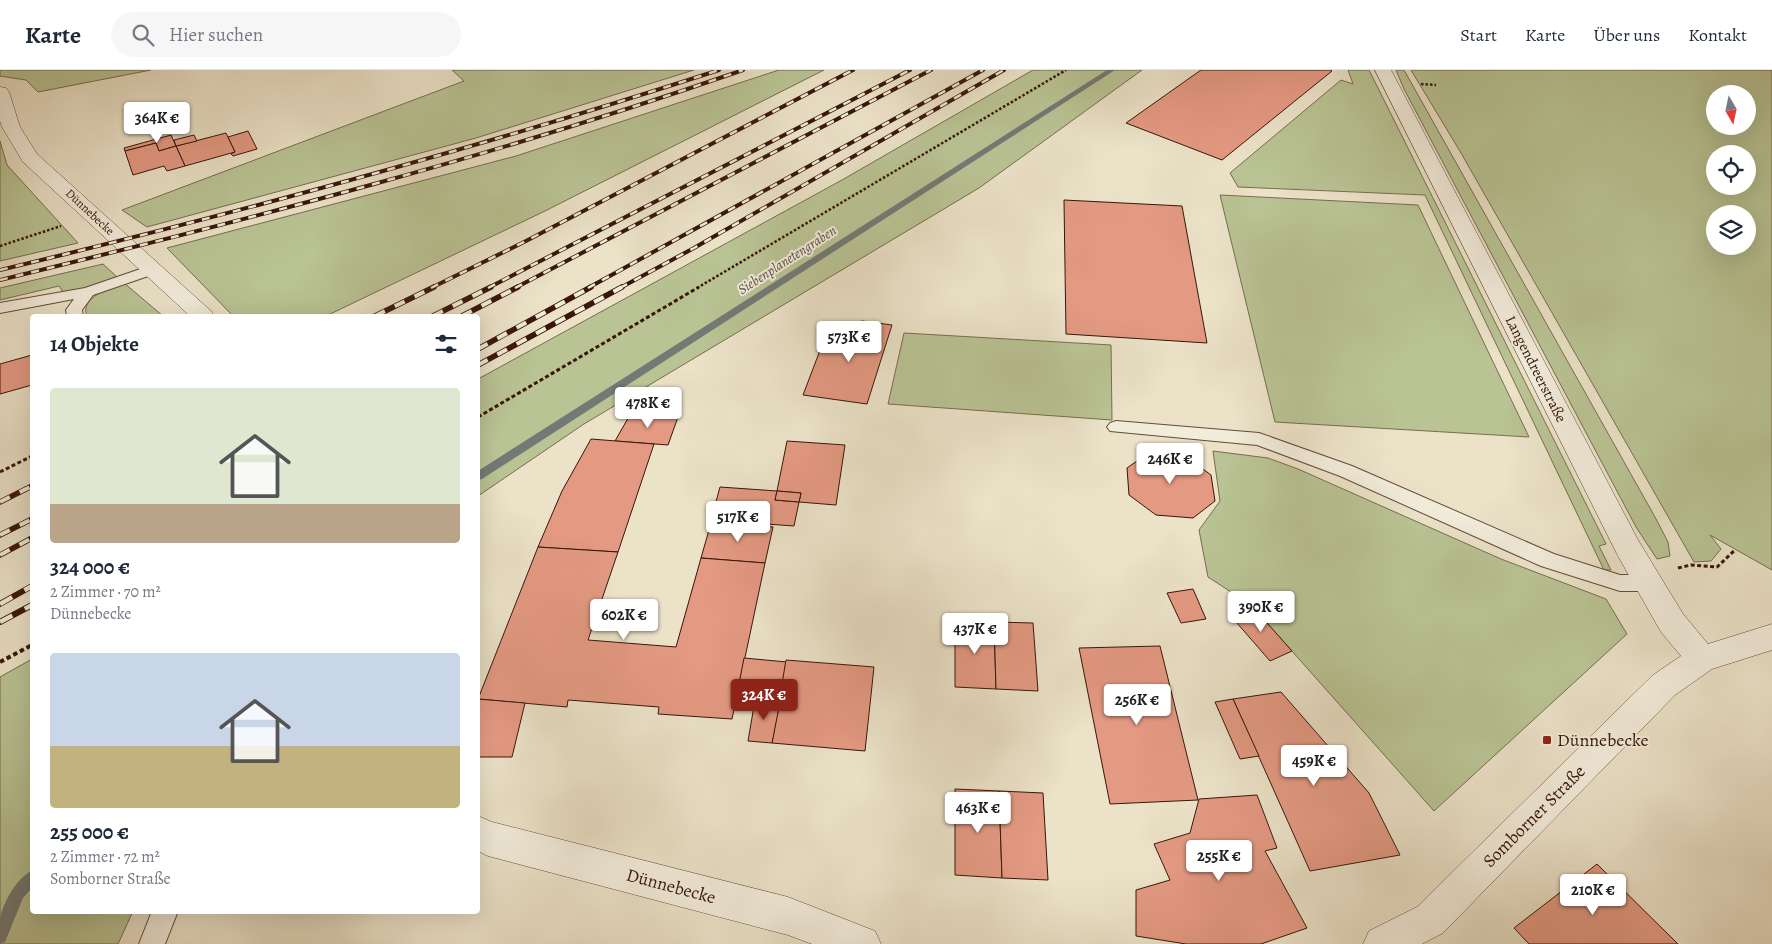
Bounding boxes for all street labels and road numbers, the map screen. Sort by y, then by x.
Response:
street label: Dünnebecke [62,185,118,239]
street label: Langendreerstraße [1500,312,1572,426]
street label: Somborner Straße [1478,760,1590,872]
street label: Dünnebecke [624,863,718,909]

